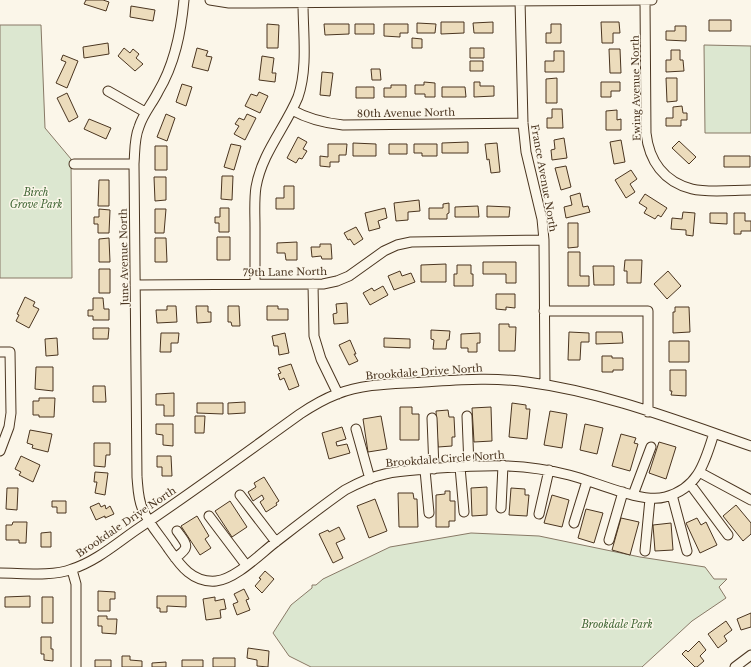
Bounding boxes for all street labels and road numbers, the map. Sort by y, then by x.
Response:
street label: Ewing Avenue North [629,35,643,141]
street label: 80th Avenue North [357,106,455,120]
street label: France Avenue North [528,123,560,233]
street label: June Avenue North [117,208,131,308]
street label: 79th Lane North [243,265,327,279]
street label: Brookdale Drive North [365,361,483,383]
street label: Brookdale Circle North [385,448,505,470]
street label: Brookdale Drive North [74,484,178,560]

